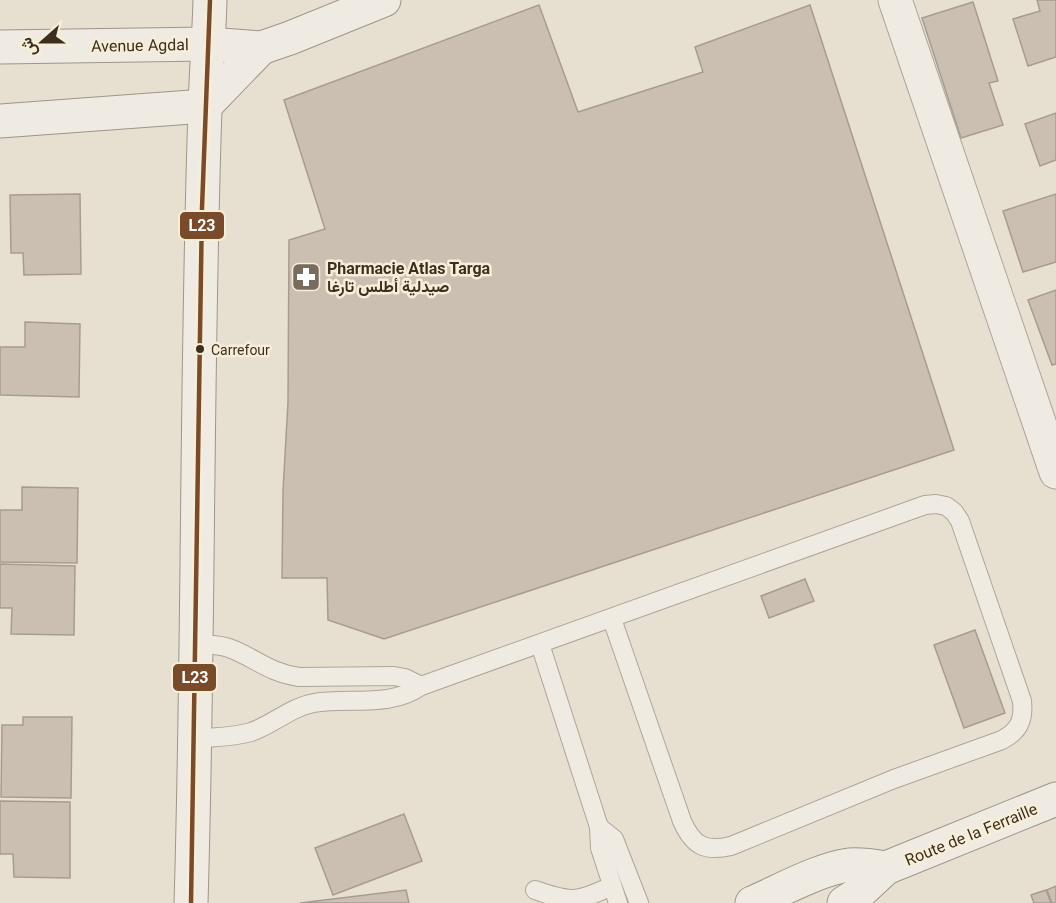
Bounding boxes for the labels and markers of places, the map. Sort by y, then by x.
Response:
place label: Pharmacie Atlas Targa صيدلية أطلس تارغا [327,258,491,301]
pharmacy icon: Pharmacie Atlas Targa صيدلية أطلس تارغا [290,261,322,293]
place label: Carrefour [211,341,270,363]
marker: Carrefour [194,343,206,355]

